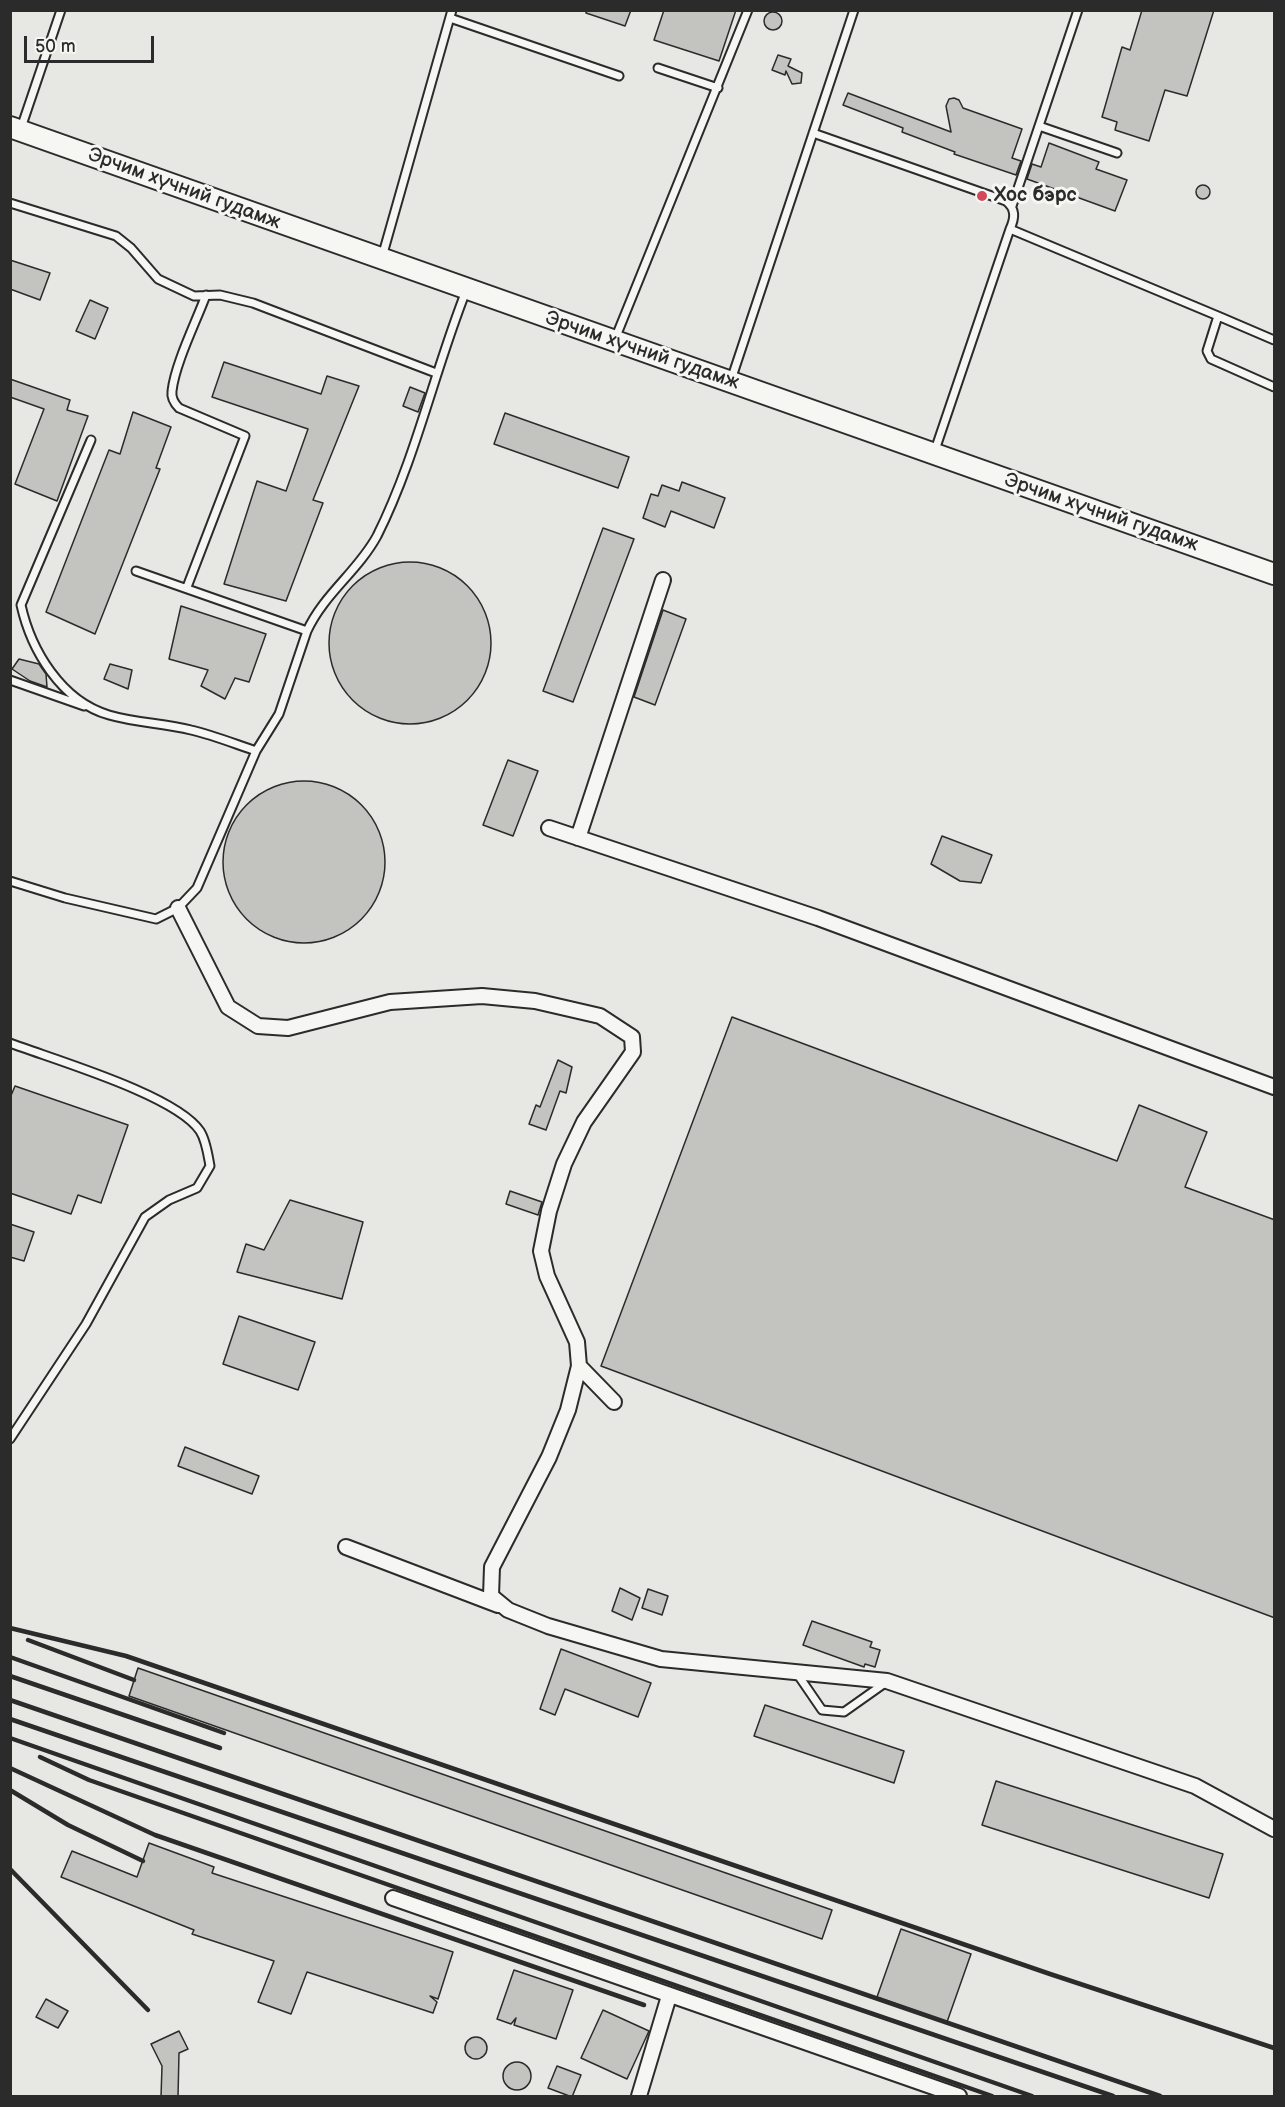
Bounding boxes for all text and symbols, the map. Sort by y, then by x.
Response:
scale bar [27,24,158,62]
text: 50 m [35,36,76,57]
street label: Эрчим хүчний гудамж [84,143,284,235]
place label: Хос бэрс [994,184,1077,208]
marker: Хос бэрс [975,189,989,203]
street label: Эрчим хүчний гудамж [542,307,742,395]
street label: Эрчим хүчний гудамж [1001,469,1201,557]

